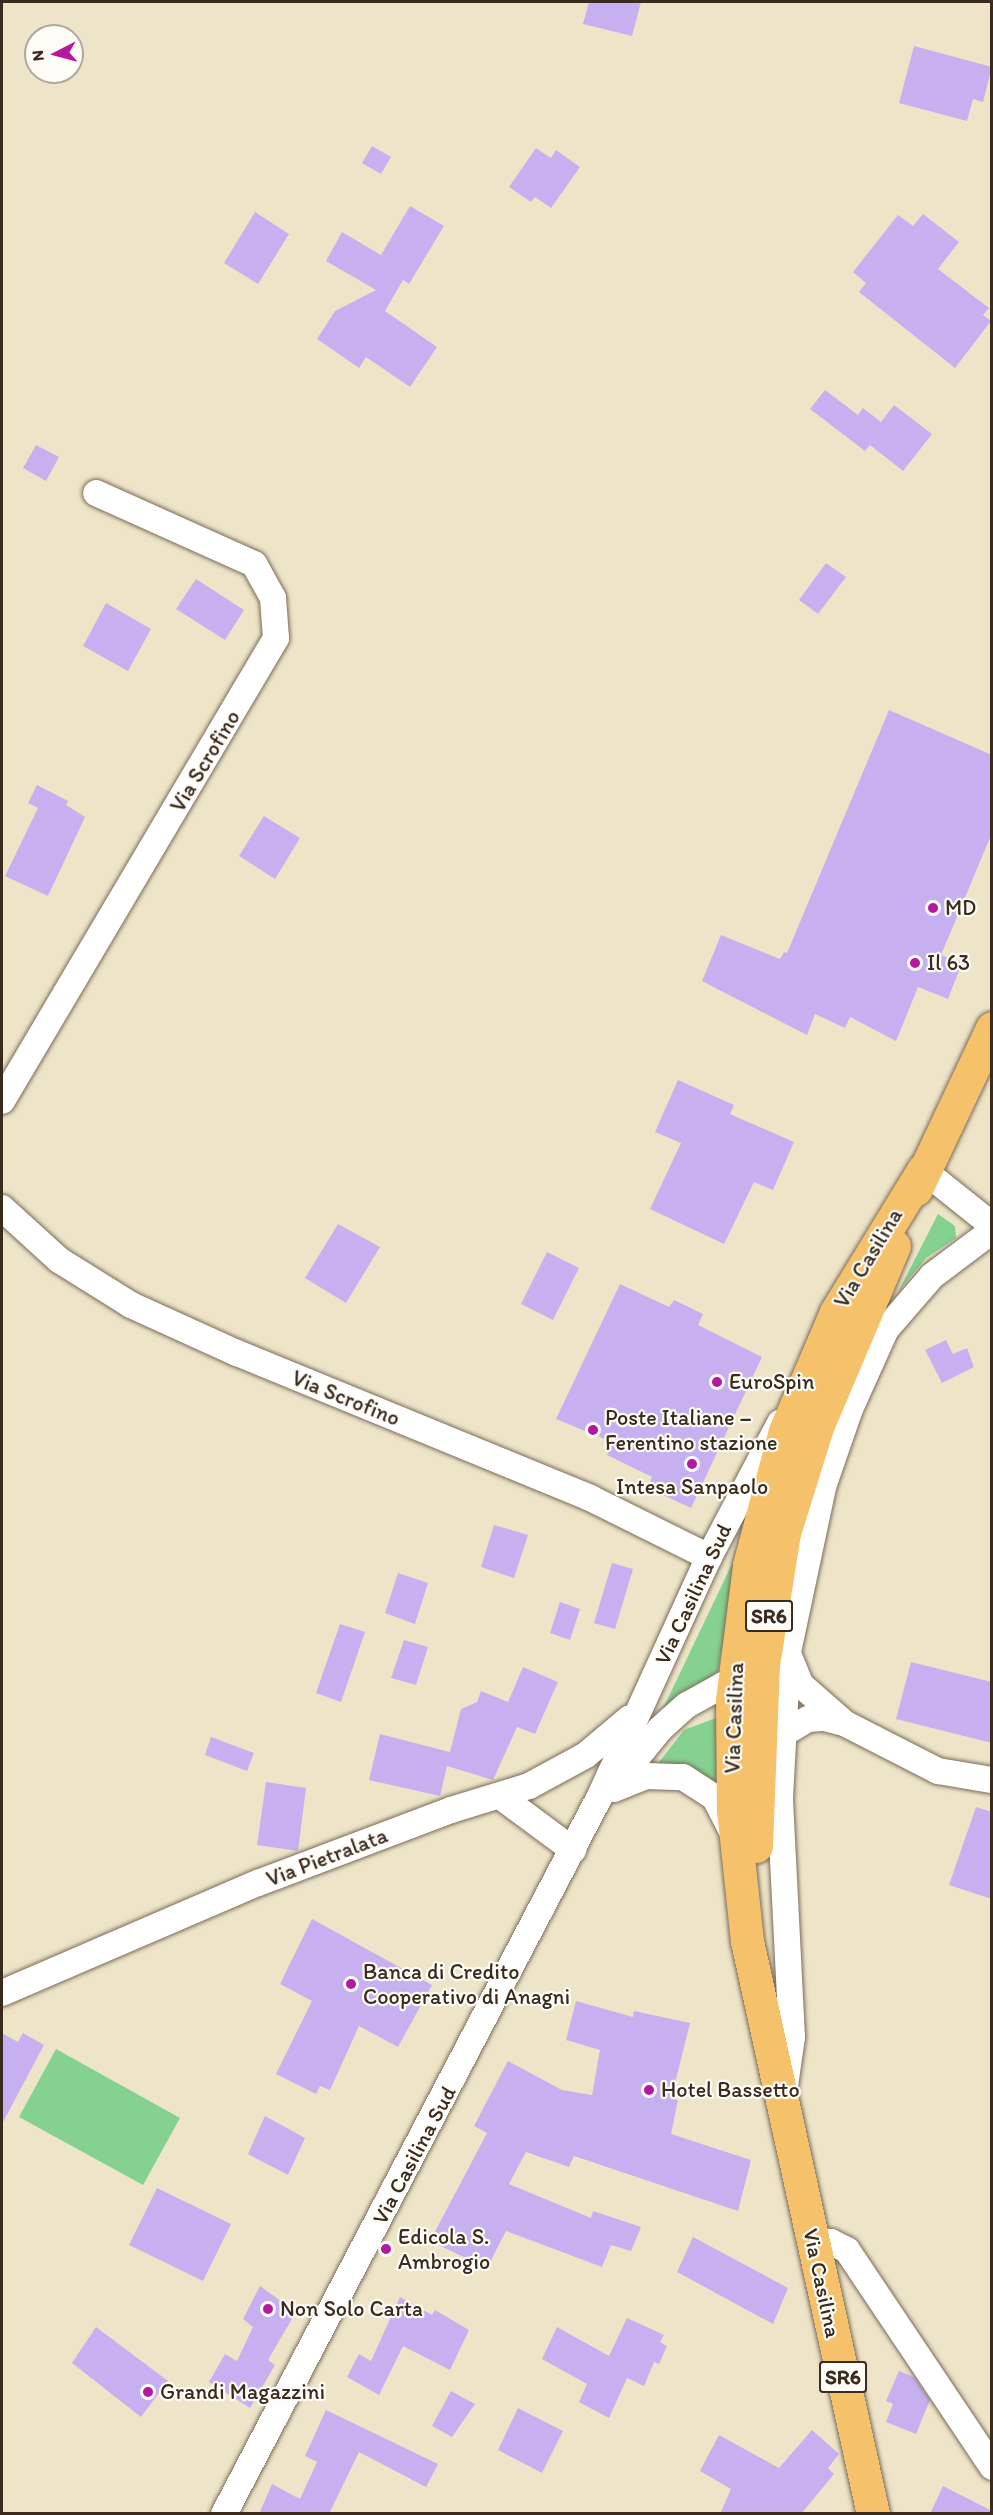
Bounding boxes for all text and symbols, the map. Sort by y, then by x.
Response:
north arrow [24,24,84,84]
text: N [28,49,48,62]
street label: Via Scrofino [164,705,246,817]
place label: MD [945,895,976,921]
marker: MD [926,901,940,915]
place label: Il 63 [927,950,970,976]
marker: Il 63 [908,956,922,970]
street label: Via Casilina [828,1204,908,1312]
street label: Via Scrofino [288,1364,404,1432]
place label: EuroSpin [729,1369,814,1395]
marker: EuroSpin [710,1375,724,1389]
place label: Poste Italiane – Ferentino stazione [605,1404,779,1456]
marker: Poste Italiane – Ferentino stazione [586,1423,600,1437]
marker: Intesa Sanpaolo [685,1457,699,1471]
place label: Intesa Sanpaolo [616,1474,768,1500]
street label: Via Casilina Sud [649,1519,737,1669]
road number: SR6 [745,1598,793,1634]
street label: Via Casilina [719,1662,749,1774]
street label: Via Pietralata [263,1822,391,1892]
place label: Banca di Credito Cooperativo di Anagni [363,1958,572,2010]
marker: Banca di Credito Cooperativo di Anagni [344,1977,358,1991]
place label: Hotel Bassetto [661,2077,800,2103]
street label: Via Casilina Sud [366,2081,462,2229]
marker: Hotel Bassetto [642,2083,656,2097]
place label: Edicola S. Ambrogio [398,2223,490,2274]
street label: Via Casilina [798,2226,846,2340]
marker: Edicola S. Ambrogio [379,2242,393,2256]
place label: Non Solo Carta [280,2296,423,2322]
marker: Non Solo Carta [261,2302,275,2316]
road number: SR6 [819,2359,867,2395]
place label: Grandi Magazzini [160,2379,324,2405]
marker: Grandi Magazzini [141,2385,155,2399]

